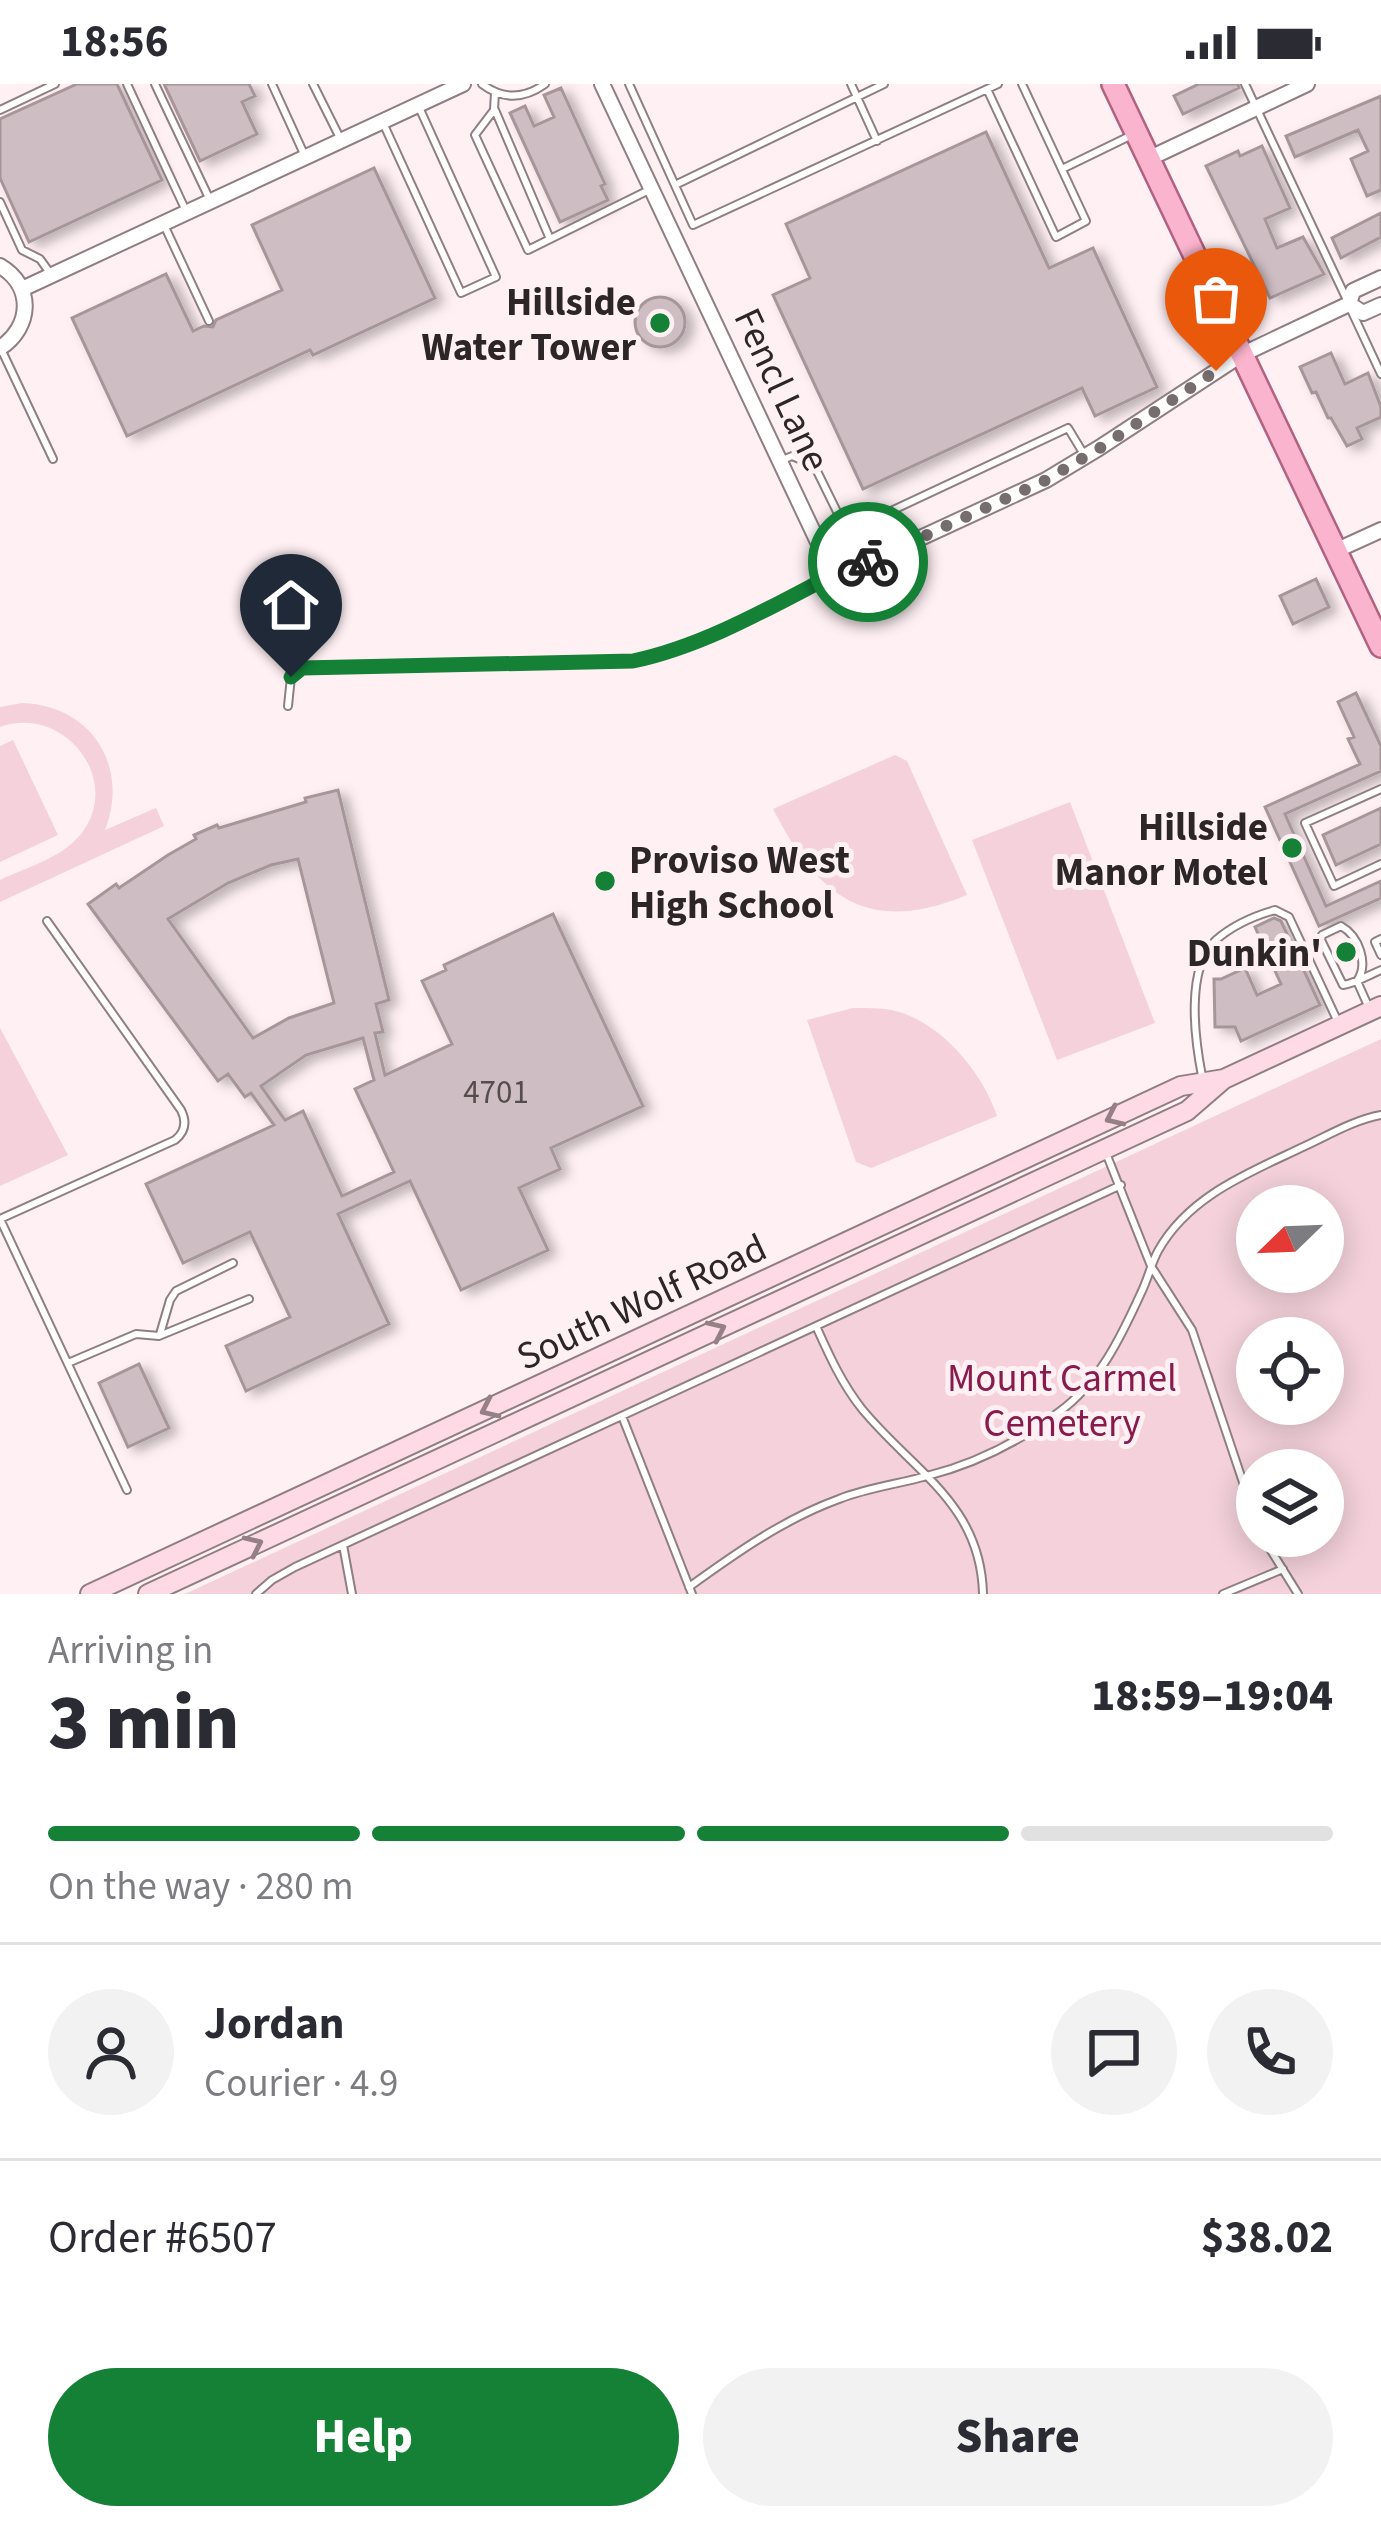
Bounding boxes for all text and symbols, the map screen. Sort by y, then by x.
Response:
text: 18:56 [60,10,169,74]
pin [1165,248,1267,371]
icon: bag [1183,266,1249,332]
place label: Hillside Water Tower [421,275,636,376]
street label: Fencl Lane [719,299,843,481]
marker: Hillside Water Tower [647,310,673,336]
courier [808,502,928,622]
icon: bike [835,529,901,595]
pin [240,554,342,677]
icon: home [258,572,324,638]
place label: Hillside Manor Motel [1055,800,1268,901]
place label: Proviso West High School [629,833,850,934]
marker: Hillside Manor Motel [1279,835,1305,861]
marker: Proviso West High School [592,868,618,894]
place label: Dunkin' [1187,926,1322,982]
marker: Dunkin' [1333,939,1359,965]
house number: 4701 [463,1069,529,1116]
one-way arrow [1105,1103,1126,1126]
north arrow [1236,1185,1344,1293]
map controls [1236,1185,1344,1557]
street label: South Wolf Road [508,1220,776,1385]
button: locate [1236,1317,1344,1425]
one-way arrow [705,1321,726,1344]
park label: Mount Carmel Cemetery [947,1351,1177,1452]
one-way arrow [480,1394,501,1418]
button: layers [1236,1449,1344,1557]
one-way arrow [242,1536,263,1559]
text: Arriving in [48,1623,213,1679]
text: 18:59–19:04 [1091,1664,1333,1728]
text: 3 min [48,1668,240,1779]
text: On the way · 280 m [48,1859,354,1915]
button: person [48,1989,174,2115]
button: chat [1051,1989,1177,2115]
button: phone [1207,1989,1333,2115]
text: Jordan [204,1992,345,2056]
text: Courier · 4.9 [204,2056,398,2112]
text: Order #6507 [48,2206,277,2270]
text: $38.02 [1201,2206,1333,2270]
button: Help [48,2368,679,2506]
button: Share [703,2368,1333,2506]

